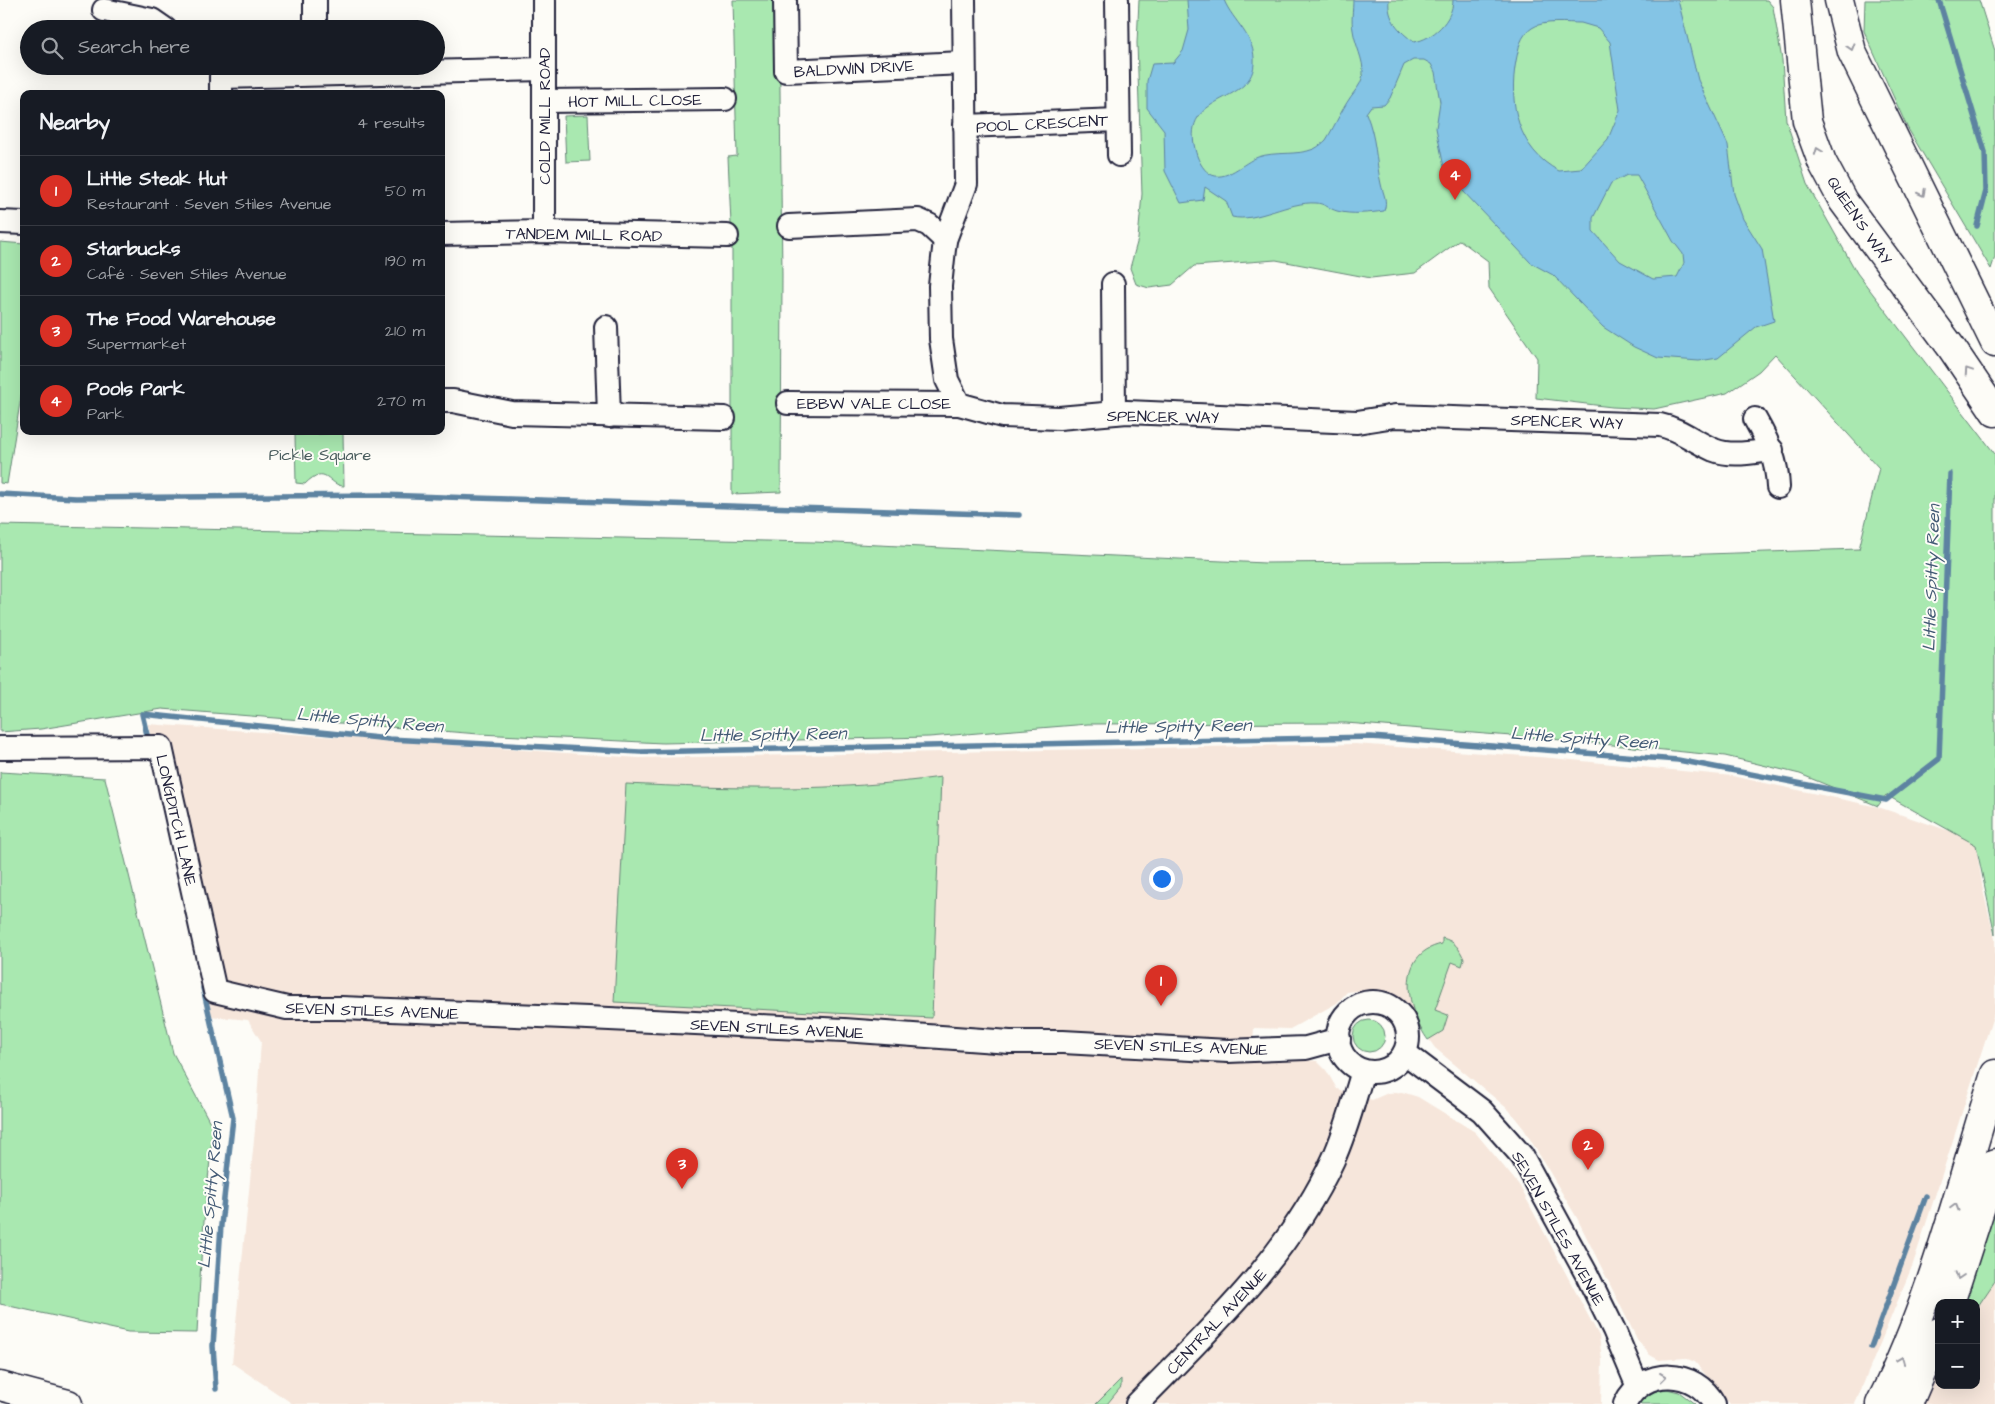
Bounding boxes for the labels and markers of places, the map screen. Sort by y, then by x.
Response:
pin: 4 [1439,159,1471,200]
pin: 1 [1145,965,1177,1006]
pin: 2 [1572,1129,1604,1170]
pin: 3 [666,1148,698,1189]

